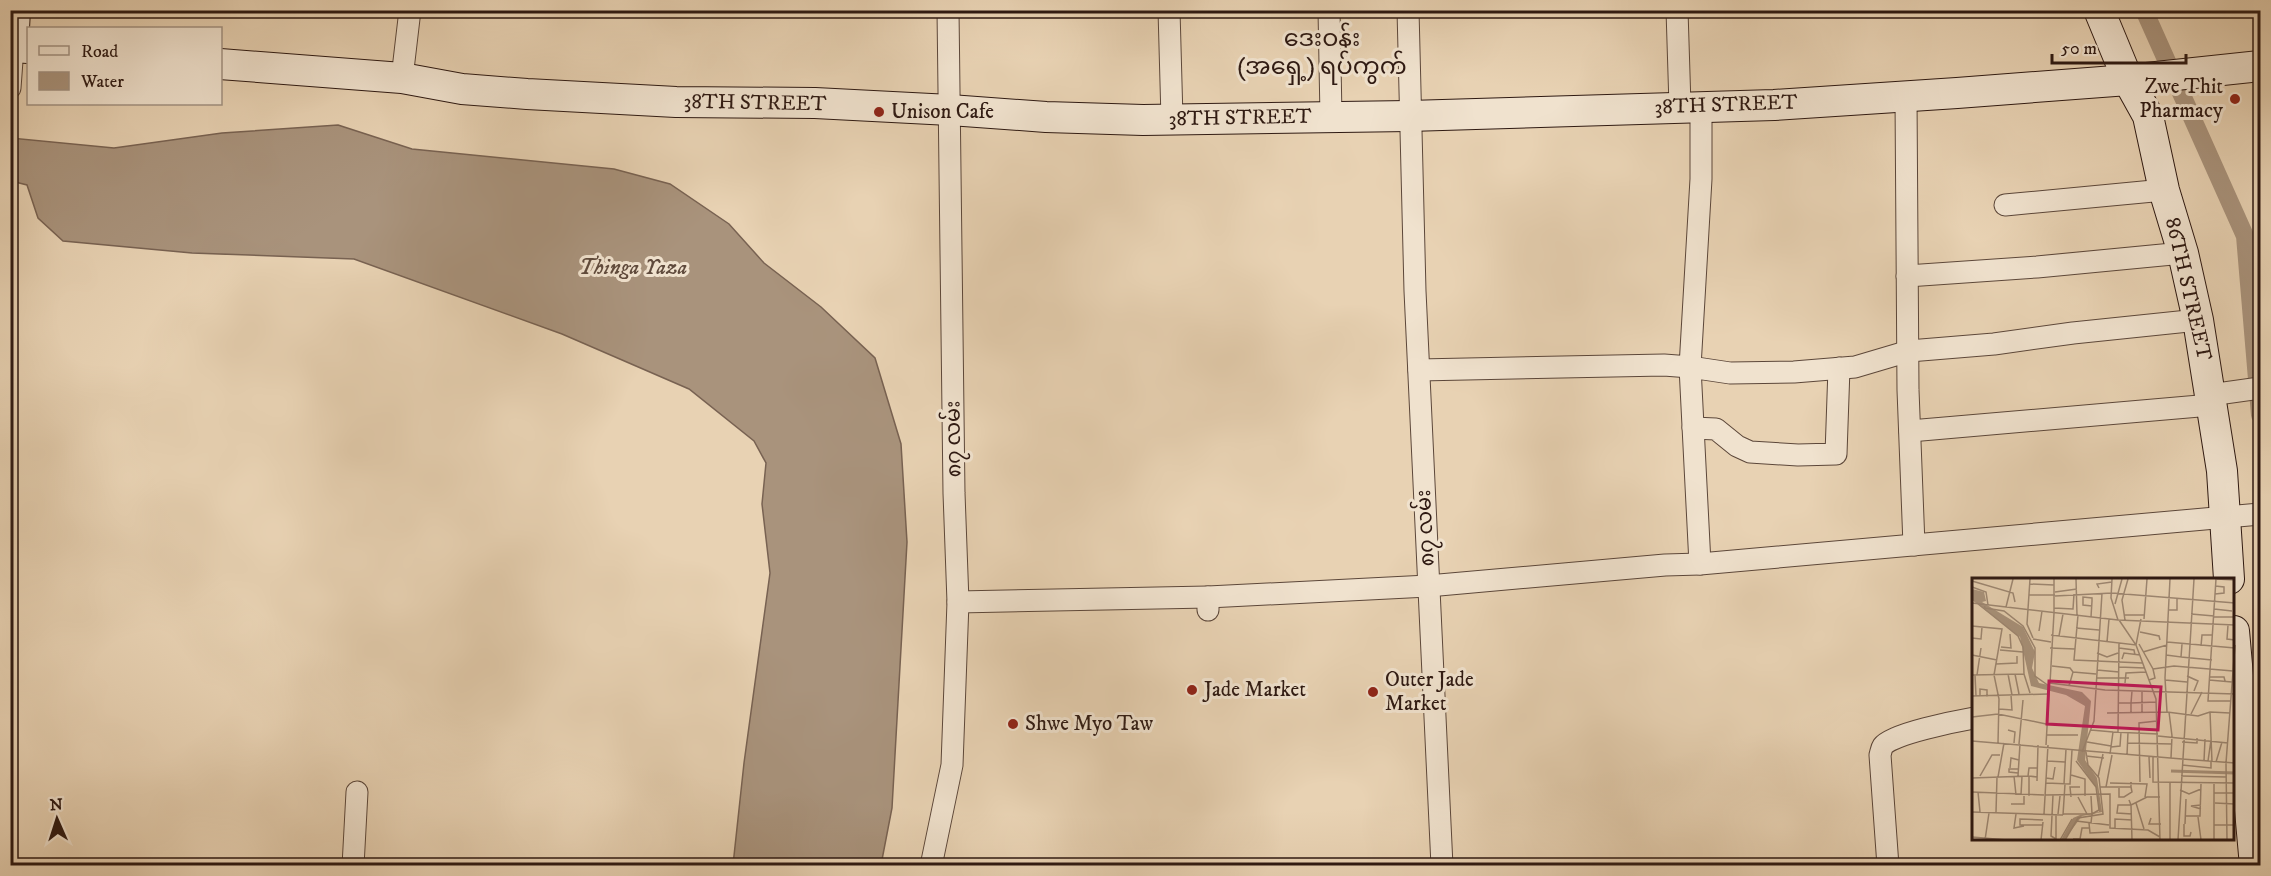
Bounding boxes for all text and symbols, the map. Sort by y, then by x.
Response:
district label: ဒေးဝန်း (အရှေ့) ရပ်ကွက် [1237,22,1407,85]
legend [27,27,222,105]
scale bar [2052,27,2186,65]
text: 50 m [2061,38,2097,60]
text: Road [81,41,118,63]
text: Water [80,71,124,93]
place label: Zwe Thit Pharmacy [2139,74,2224,124]
street label: 38TH STREET [683,89,827,117]
street label: 38TH STREET [1654,90,1798,120]
marker: Zwe Thit Pharmacy [2228,92,2242,106]
place label: Unison Cafe [891,99,994,125]
street label: 38TH STREET [1168,104,1312,132]
marker: Unison Cafe [872,105,886,119]
street label: 86TH STREET [2159,215,2217,363]
water label: Thinga Yaza [579,254,687,281]
street label: ၈၇ လမ်း [936,400,971,478]
street label: ၈၇ လမ်း [1407,489,1444,567]
inset map [1972,578,2235,840]
place label: Outer Jade Market [1385,667,1474,717]
place label: Jade Market [1202,677,1306,703]
marker: Jade Market [1185,683,1199,697]
marker: Outer Jade Market [1366,685,1380,699]
place label: Shwe Myo Taw [1025,711,1154,737]
marker: Shwe Myo Taw [1006,717,1020,731]
north arrow [27,789,87,849]
text: N [49,795,63,815]

